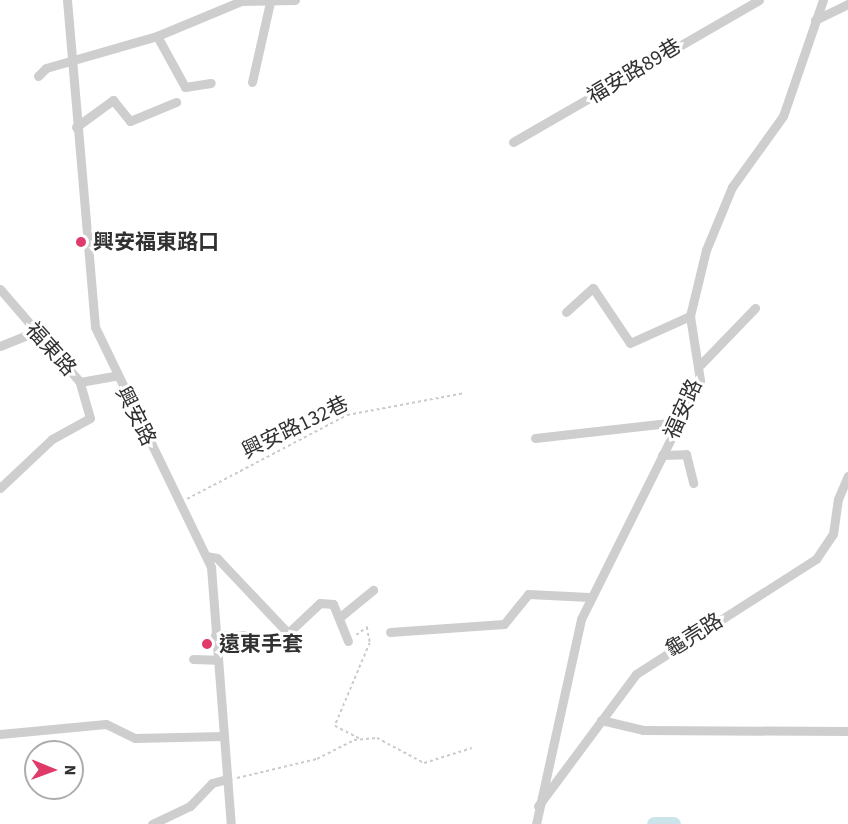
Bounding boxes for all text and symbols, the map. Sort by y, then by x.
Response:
street label: 福安路89巷 [583,33,685,109]
place label: 興安福東路口 [93,229,219,255]
marker: 興安福東路口 [74,235,88,249]
street label: 福東路 [21,317,81,381]
street label: 福安路 [659,375,707,443]
street label: 興安路 [110,382,162,450]
street label: 興安路132巷 [238,390,352,464]
street label: 龜壳路 [661,608,727,662]
place label: 遠東手套 [219,631,303,657]
marker: 遠東手套 [200,637,214,651]
north arrow [24,740,84,800]
text: N [59,765,81,776]

